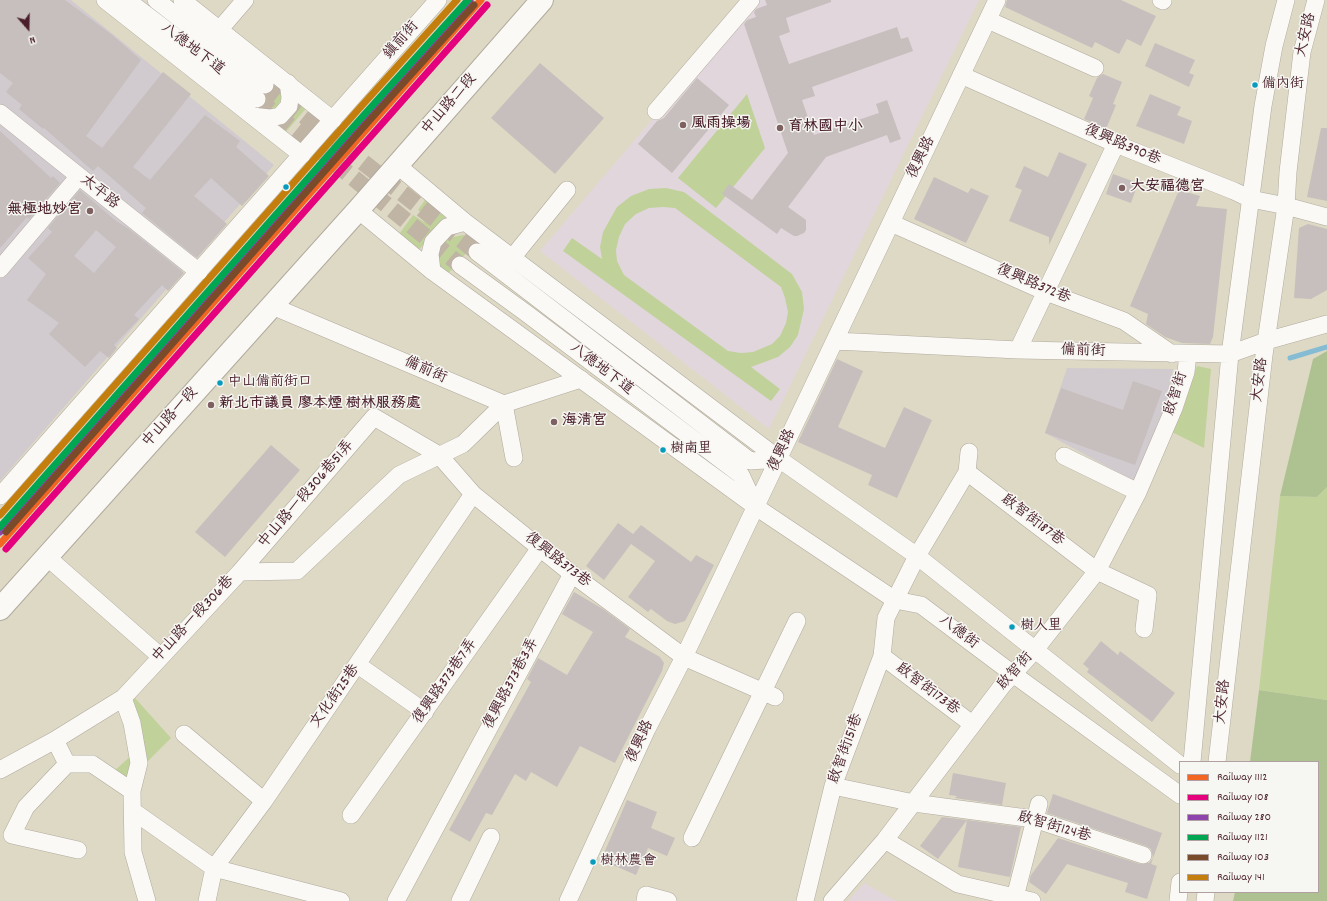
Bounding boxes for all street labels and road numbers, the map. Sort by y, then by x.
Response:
street label: 大安路 [1293,11,1321,59]
street label: 鎮前街 [380,18,424,64]
street label: 八德地下道 [157,20,227,80]
street label: 中山路二段 [419,71,481,139]
street label: 復興路390巷 [1081,122,1163,170]
street label: 復興路 [904,134,940,182]
street label: 太平路 [76,172,122,214]
street label: 復興路372巷 [993,261,1073,309]
street label: 八德地下道 [566,340,636,400]
street label: 備前街 [1060,342,1106,362]
street label: 備前街 [401,354,449,388]
street label: 大安路 [1249,357,1273,403]
street label: 啟智街 [1161,370,1193,418]
street label: 中山路一段 [139,384,203,452]
street label: 復興路 [765,427,801,475]
street label: 中山路一段306巷51弄 [255,437,359,553]
street label: 啟智街187巷 [997,491,1067,551]
street label: 復興路373巷 [520,530,594,592]
street label: 中山路一段306巷 [149,573,239,667]
street label: 八德街 [935,612,981,654]
street label: 復興路373巷3弄 [480,635,544,733]
street label: 復興路373巷7弄 [410,636,482,728]
street label: 啟智街 [994,649,1038,695]
street label: 啟智街173巷 [891,660,963,720]
street label: 文化街25巷 [308,662,364,732]
street label: 大安路 [1213,679,1235,725]
street label: 啟智街151巷 [826,711,868,787]
street label: 復興路 [623,718,659,766]
street label: 啟智街124巷 [1015,809,1093,847]

